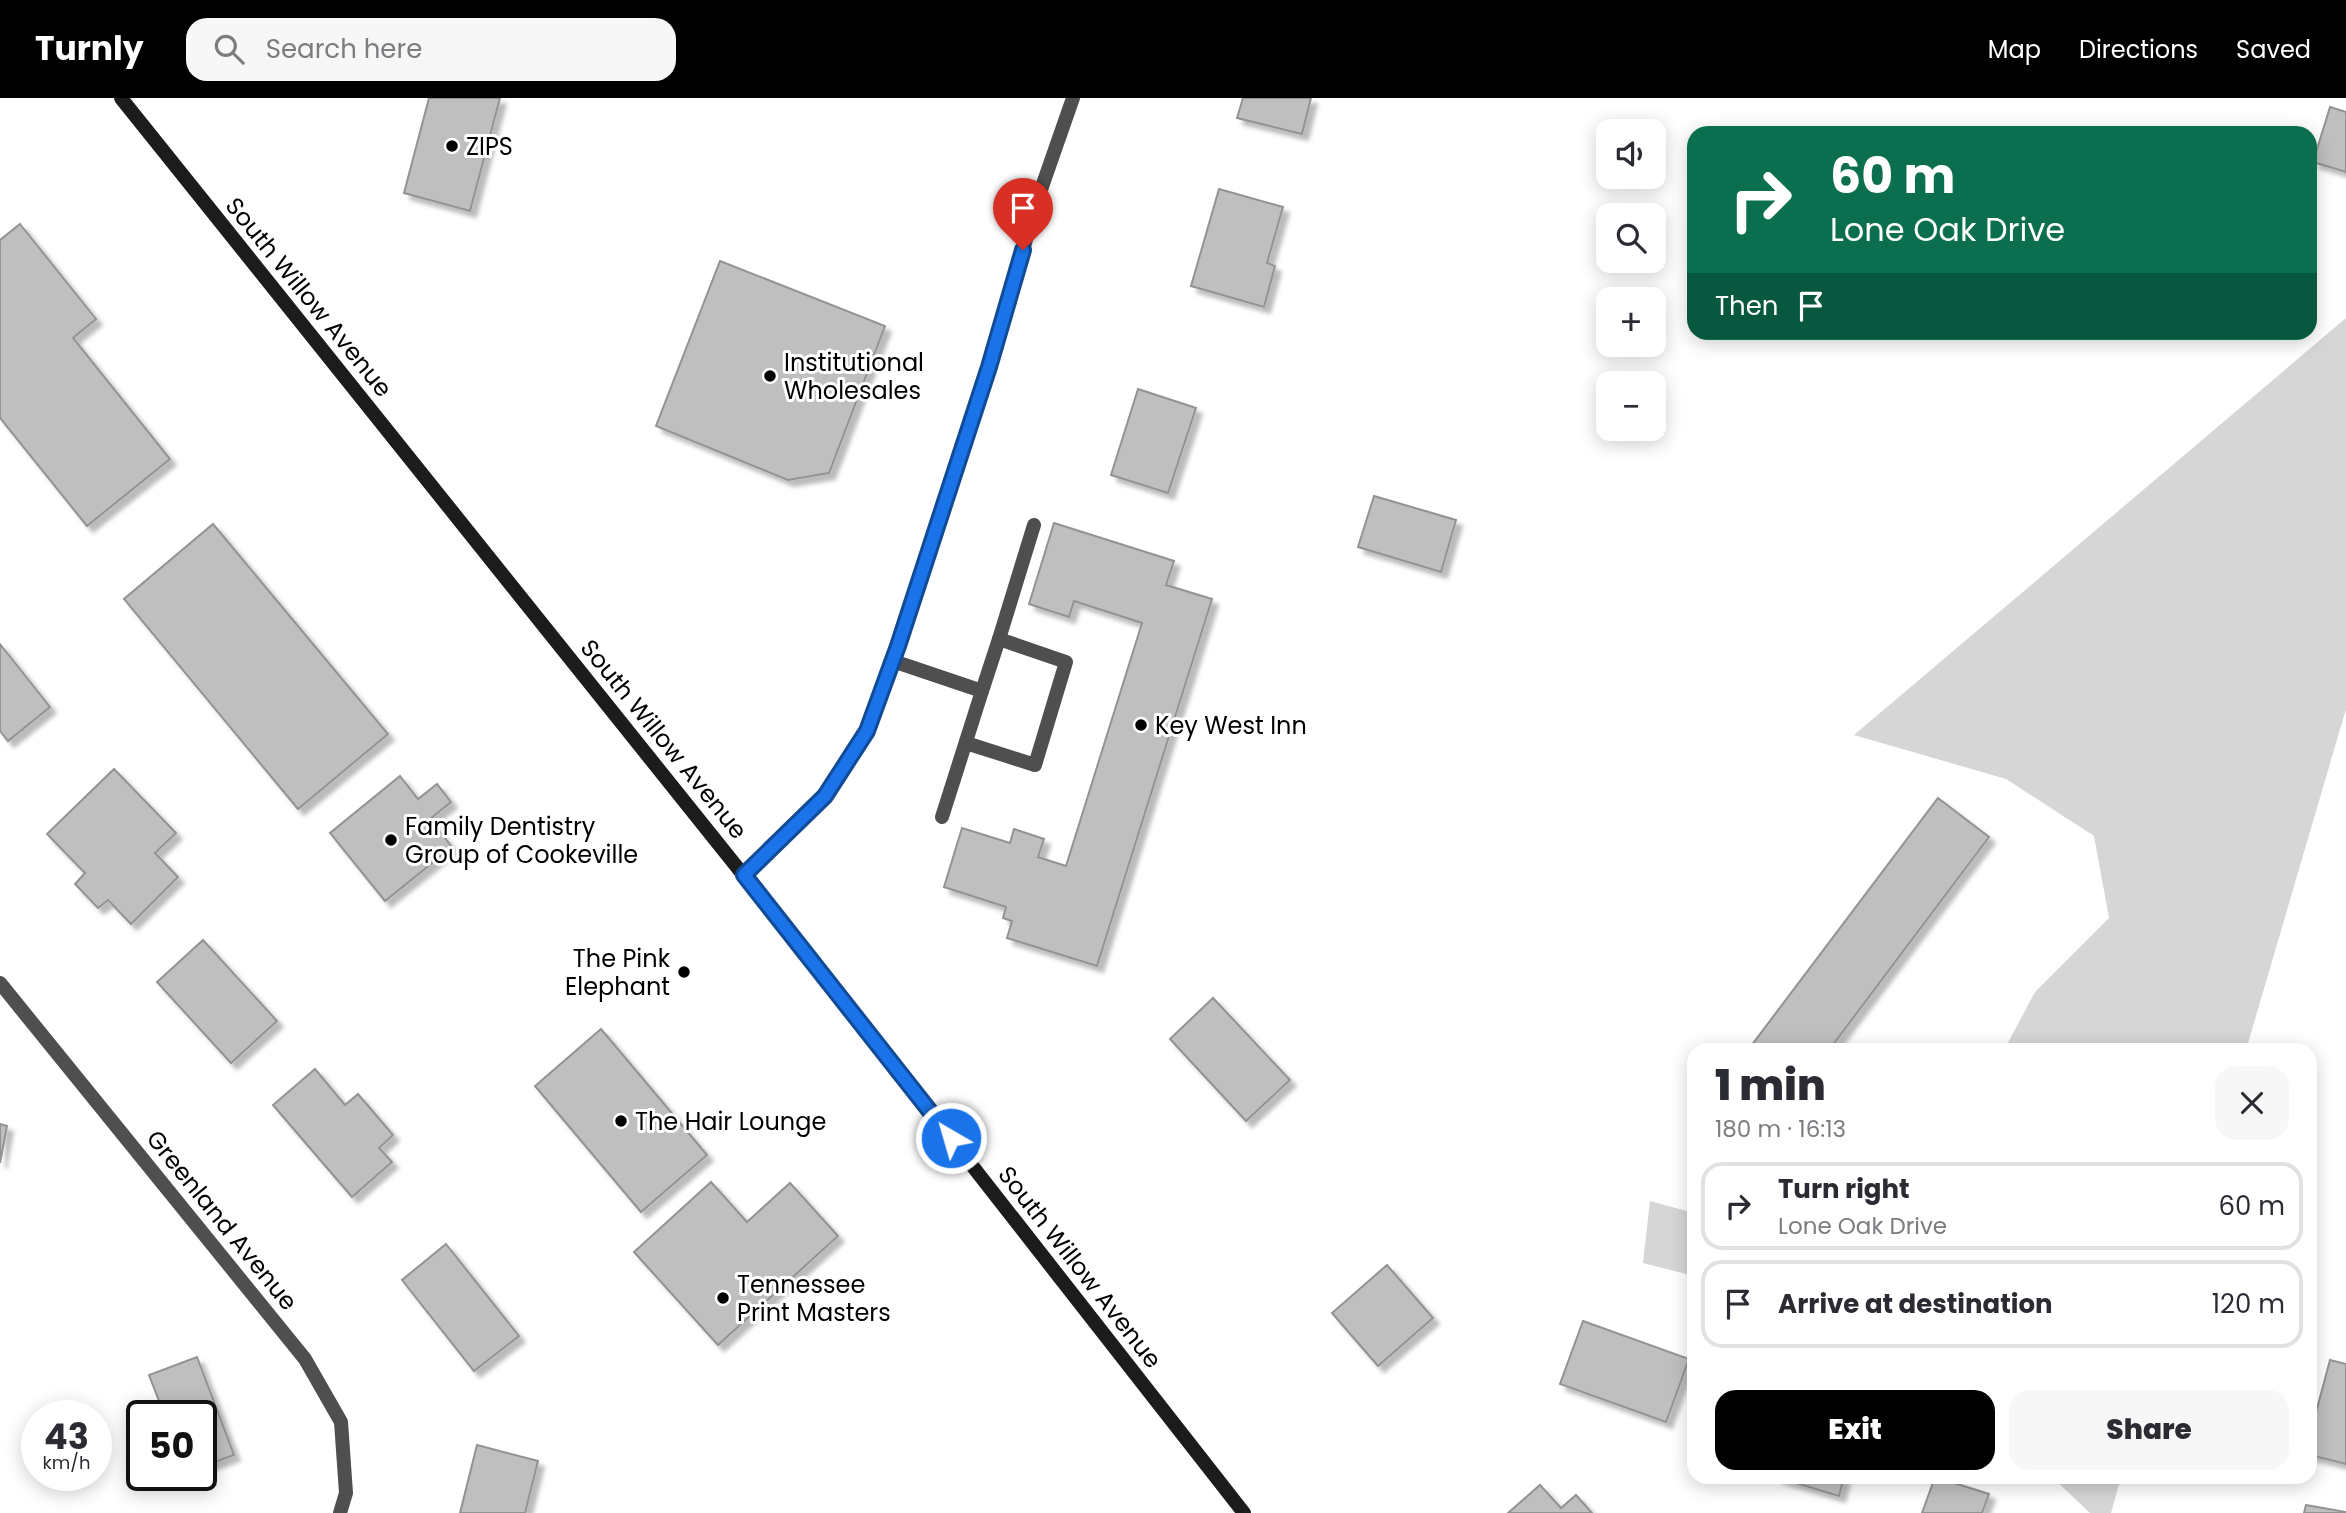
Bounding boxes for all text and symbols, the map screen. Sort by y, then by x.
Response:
search box [186,18,676,81]
text: Turnly [35,25,144,72]
icon: search [210,30,248,68]
text: Search here [266,31,422,67]
text: Map [1988,33,2041,66]
text: Directions [2079,33,2198,66]
text: Saved [2236,33,2311,66]
map controls [1596,119,1666,441]
button: sound [1596,119,1666,189]
place label: ZIPS [466,130,513,163]
marker: ZIPS [444,138,460,154]
text: 60 m [1830,142,1955,210]
icon: right [1715,154,1806,245]
pin [993,178,1053,250]
icon: arrive [1004,189,1042,227]
street label: South Willow Avenue [218,190,400,404]
button: search [1596,203,1666,273]
text: Lone Oak Drive [1830,207,2065,252]
button: + [1596,287,1666,357]
icon: arrive [1792,287,1830,325]
text: Then [1715,288,1778,324]
place label: Institutional Wholesales [784,346,924,407]
marker: Institutional Wholesales [762,368,778,384]
button: − [1596,371,1666,441]
street label: South Willow Avenue [573,632,755,846]
place label: Key West Inn [1155,709,1307,742]
marker: Key West Inn [1133,717,1149,733]
place label: Family Dentistry Group of Cookeville [405,810,638,871]
marker: Family Dentistry Group of Cookeville [383,832,399,848]
place label: The Pink Elephant [565,942,671,1003]
marker: The Pink Elephant [676,964,692,980]
text: 1 min [1715,1056,1826,1115]
button: close [2215,1066,2289,1140]
position arrow [914,1101,988,1175]
place label: The Hair Lounge [635,1105,826,1138]
marker: The Hair Lounge [613,1113,629,1129]
text: 180 m · 16:13 [1715,1113,1846,1145]
street label: Greenland Avenue [139,1123,305,1317]
street label: South Willow Avenue [991,1159,1169,1375]
text: Turn right [1778,1171,1910,1207]
icon: right [1719,1187,1757,1225]
text: 60 m [2218,1188,2285,1224]
text: Lone Oak Drive [1778,1210,1947,1242]
place label: Tennessee Print Masters [737,1268,891,1329]
icon: arrive [1719,1285,1757,1323]
text: Arrive at destination [1778,1286,2053,1322]
text: 120 m [2212,1286,2285,1322]
marker: Tennessee Print Masters [715,1290,731,1306]
button: Exit [1715,1390,1995,1470]
button: Share [2009,1390,2289,1470]
speed limit sign: 50 [126,1400,217,1491]
text: 43 [44,1412,89,1461]
text: km/h [43,1450,90,1475]

